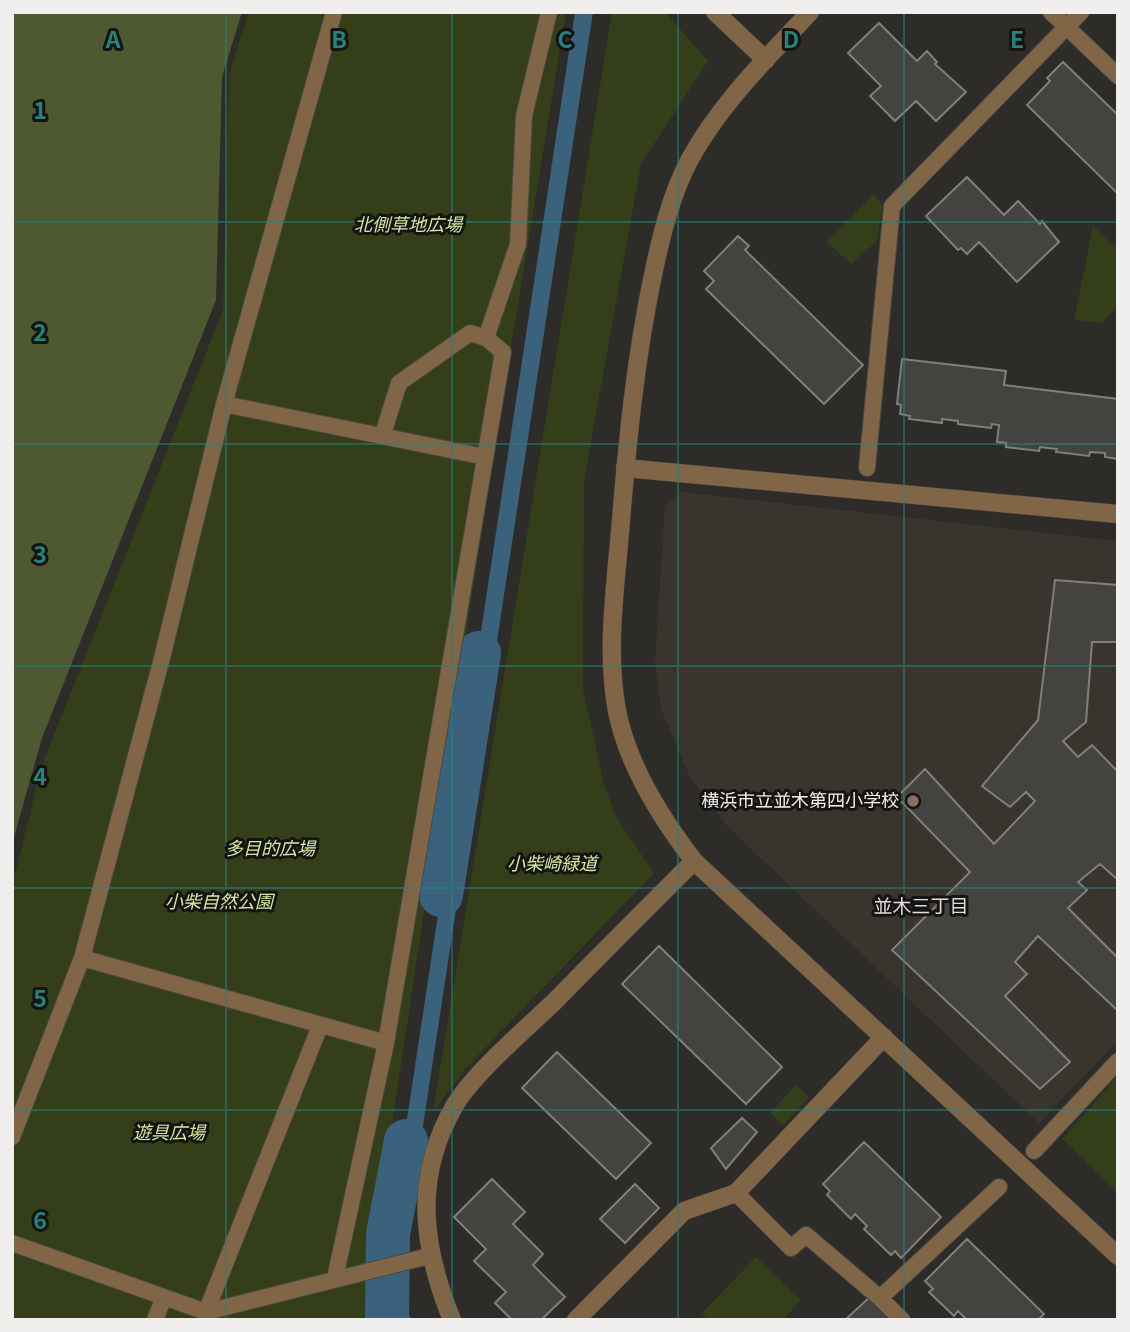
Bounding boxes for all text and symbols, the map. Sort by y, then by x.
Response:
text: A [105,21,121,55]
text: B [331,21,347,55]
text: C [557,21,573,55]
text: D [783,21,799,55]
text: E [1010,21,1024,55]
text: 1 [33,92,47,126]
park label: 北側草地広場 [354,210,464,236]
text: 2 [33,314,47,348]
text: 3 [33,536,47,570]
text: 4 [33,758,47,792]
place label: 横浜市立並木第四小学校 [701,786,899,812]
marker: 横浜市立並木第四小学校 [905,793,921,809]
park label: 多目的広場 [225,834,317,860]
park label: 小柴崎緑道 [507,849,600,875]
park label: 小柴自然公園 [165,887,276,913]
district label: 並木三丁目 [873,891,969,918]
text: 5 [33,980,47,1014]
park label: 遊具広場 [133,1118,207,1144]
text: 6 [33,1202,47,1236]

